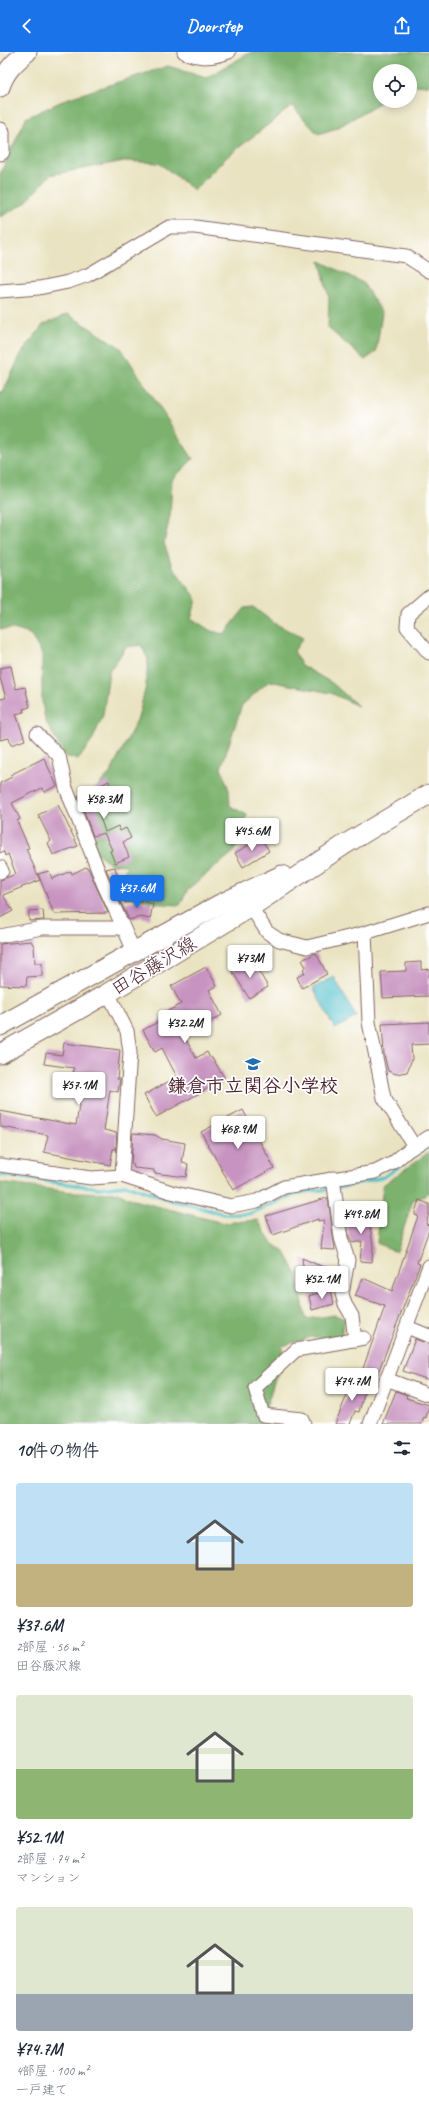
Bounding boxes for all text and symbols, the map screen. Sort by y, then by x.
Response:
icon: back [16,15,38,37]
text: Doorstep [187,15,242,37]
icon: share [391,15,413,37]
map controls [373,64,417,108]
button: locate [373,64,417,108]
pin: ¥58.3M [71,786,137,820]
text: ¥58.3M [86,791,122,807]
pin: ¥45.6M [219,818,285,852]
text: ¥45.6M [234,823,270,839]
pin: ¥37.6M [104,875,170,909]
text: ¥37.6M [119,880,155,896]
street label: 田谷藤沢線 [107,931,201,1001]
pin: ¥73M [226,945,274,979]
text: ¥73M [237,950,263,966]
pin: ¥32.2M [152,1010,218,1044]
text: ¥32.2M [167,1015,203,1031]
school or university icon: 鎌倉市立関谷小学校 [244,1055,262,1073]
pin: ¥57.1M [46,1072,112,1106]
place label: 鎌倉市立関谷小学校 [167,1074,339,1098]
text: ¥57.1M [61,1077,97,1093]
pin: ¥68.9M [205,1116,271,1150]
text: ¥68.9M [220,1121,256,1137]
pin: ¥49.8M [328,1201,394,1235]
text: ¥49.8M [343,1206,379,1222]
pin: ¥52.1M [289,1266,355,1300]
text: ¥52.1M [304,1271,340,1287]
pin: ¥74.7M [319,1368,385,1402]
text: ¥74.7M [334,1373,370,1389]
icon: filters [391,1437,413,1459]
text: 10件の物件 [16,1440,99,1461]
icon: home [179,1509,251,1581]
text: ¥37.6M [16,1615,63,1636]
text: 2部屋 · 56 m² [16,1639,83,1655]
text: 田谷藤沢線 [16,1658,81,1674]
icon: home [179,1721,251,1793]
text: ¥52.1M [16,1827,62,1848]
text: 2部屋 · 74 m² [16,1851,83,1867]
text: マンション [16,1870,80,1886]
icon: home [179,1933,251,2005]
text: ¥74.7M [16,2039,62,2060]
text: 4部屋 · 100 m² [16,2063,89,2079]
text: 一戸建て [16,2082,68,2098]

